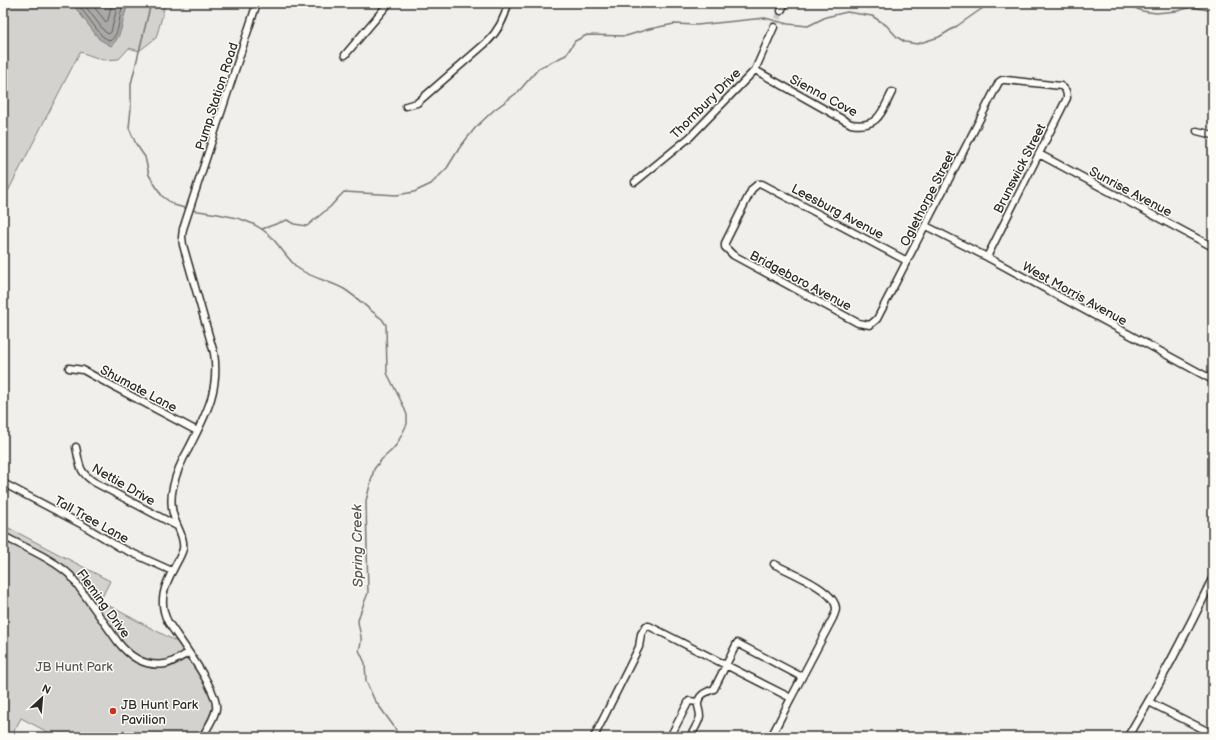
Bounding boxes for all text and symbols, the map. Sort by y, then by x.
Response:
street label: Pump Station Road [192,40,242,152]
street label: Thornbury Drive [667,65,744,142]
street label: Sienna Cove [787,71,860,121]
street label: Brunswick Street [990,121,1049,216]
street label: Oglethorpe Street [897,148,959,249]
street label: Sunrise Avenue [1086,163,1175,221]
street label: Leesburg Avenue [789,181,887,243]
street label: Bridgeboro Avenue [747,247,854,315]
street label: West Morris Avenue [1019,258,1130,329]
street label: Shumate Lane [97,362,180,416]
street label: Nettie Drive [89,460,158,510]
street label: Tall Tree Lane [51,493,132,547]
water label: Spring Creek [348,503,367,588]
street label: Fleming Drive [73,566,134,641]
park label: JB Hunt Park [35,659,113,675]
north arrow [22,678,62,718]
text: N [40,682,53,697]
place label: JB Hunt Park Pavilion [121,697,199,728]
marker: JB Hunt Park Pavilion [108,706,118,716]

